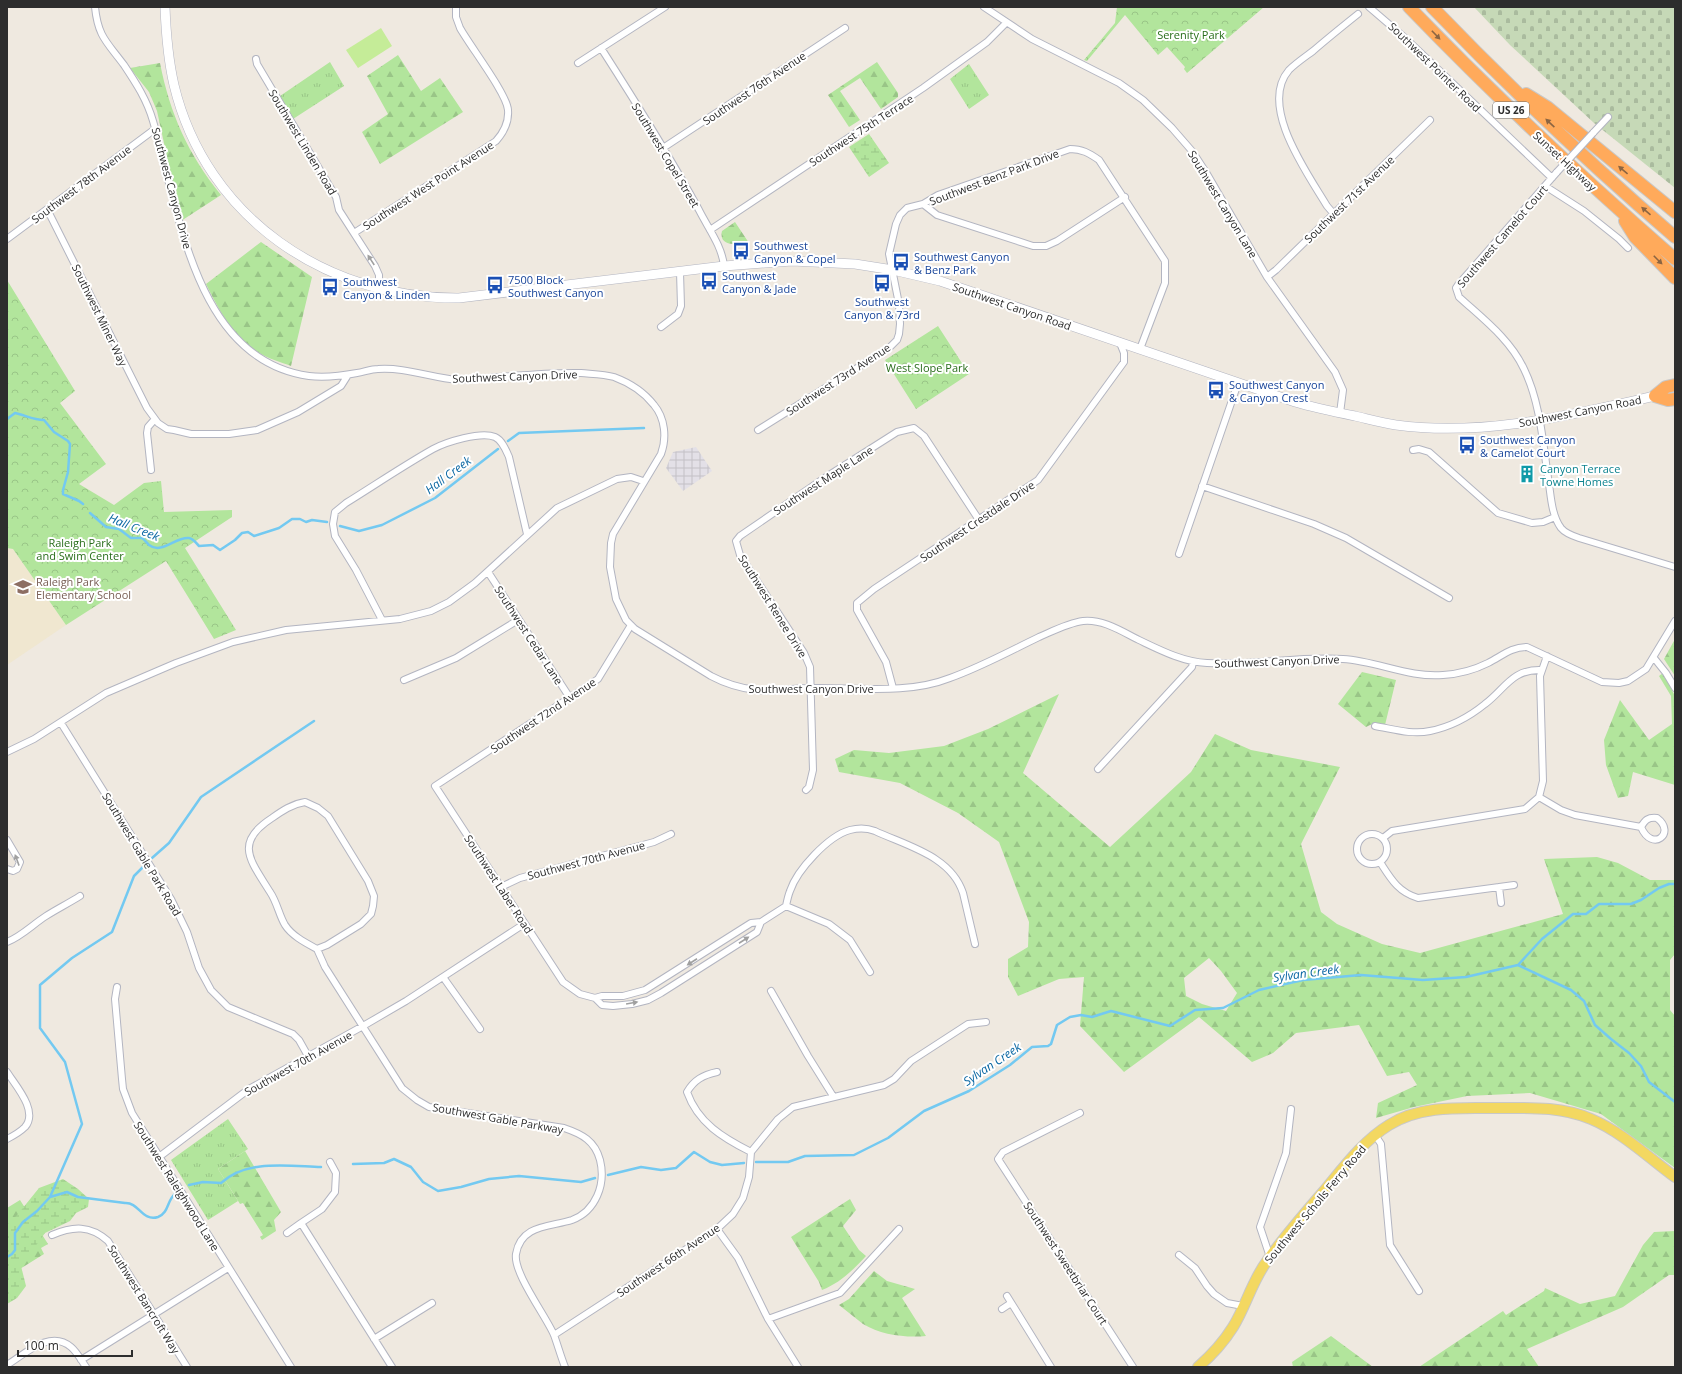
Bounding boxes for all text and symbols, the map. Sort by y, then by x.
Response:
street label: Southwest Pointer Road [1385,19,1485,115]
park label: Serenity Park [1157,27,1225,42]
one-way arrow [1431,30,1441,40]
street label: Southwest 76th Avenue [700,48,808,128]
street label: Southwest Linden Road [265,86,341,198]
street label: Southwest 75th Terrace [806,91,916,169]
street label: Southwest Copel Street [629,100,703,210]
road number: US 26 [1493,102,1529,118]
one-way arrow [1545,119,1555,128]
street label: Southwest Canyon Drive [149,126,195,250]
street label: Sunset Highway [1530,128,1600,195]
street label: Southwest West Point Avenue [360,137,496,233]
street label: Southwest 78th Avenue [28,142,134,226]
street label: Southwest Benz Park Drive [927,145,1061,209]
street label: Southwest Canyon Lane [1185,147,1261,261]
street label: Southwest 71st Avenue [1301,152,1397,246]
one-way arrow [1618,165,1628,174]
street label: Southwest Camelot Court [1453,182,1551,290]
one-way arrow [1641,207,1650,216]
place label: Southwest Canyon & Copel [754,238,836,266]
bus stop icon: Southwest Canyon & Copel [731,241,751,261]
place label: Southwest Canyon & Benz Park [914,249,1009,277]
bus stop icon: Southwest Canyon & Benz Park [891,252,911,272]
one-way arrow [367,255,375,265]
one-way arrow [1653,255,1663,265]
street label: Southwest Miner Way [69,262,131,369]
place label: Southwest Canyon & Jade [722,268,796,296]
bus stop icon: Southwest Canyon & Jade [699,271,719,291]
place label: 7500 Block Southwest Canyon [508,272,603,300]
bus stop icon: Southwest Canyon & 73rd [872,273,892,293]
place label: Southwest Canyon & Linden [343,274,430,302]
bus stop icon: 7500 Block Southwest Canyon [485,275,505,295]
bus stop icon: Southwest Canyon & Linden [320,277,340,297]
street label: Southwest Canyon Road [951,279,1073,333]
place label: Southwest Canyon & 73rd [844,294,920,322]
street label: Southwest 73rd Avenue [783,340,893,418]
park label: West Slope Park [886,360,968,375]
street label: Southwest Canyon Drive [452,366,578,386]
place label: Southwest Canyon & Canyon Crest [1229,377,1324,405]
bus stop icon: Southwest Canyon & Canyon Crest [1206,380,1226,400]
street label: Southwest Canyon Road [1517,392,1643,430]
place label: Southwest Canyon & Camelot Court [1480,432,1575,460]
bus stop icon: Southwest Canyon & Camelot Court [1457,435,1477,455]
street label: Southwest Maple Lane [770,442,876,518]
water label: Hall Creek [421,451,475,498]
place label: Canyon Terrace Towne Homes [1540,461,1620,489]
building icon: Canyon Terrace Towne Homes [1517,464,1537,484]
street label: Southwest Crestdale Drive [917,477,1037,565]
water label: Hall Creek [106,509,163,545]
park label: Raleigh Park and Swim Center [36,535,124,563]
street label: Southwest Renee Drive [735,552,811,660]
place label: Raleigh Park Elementary School [36,574,131,602]
school or university icon: Raleigh Park Elementary School [13,577,33,597]
street label: Southwest Cedar Lane [491,583,567,687]
street label: Southwest Canyon Drive [1214,651,1340,671]
street label: Southwest 72nd Avenue [487,674,599,756]
street label: Southwest Canyon Drive [748,681,874,696]
street label: Southwest Gable Park Road [99,789,185,919]
street label: Southwest Laber Road [461,832,537,936]
street label: Southwest 70th Avenue [526,837,646,883]
one-way arrow [14,853,20,865]
one-way arrow [739,936,749,944]
one-way arrow [687,958,697,966]
water label: Sylvan Creek [1272,960,1341,986]
one-way arrow [626,1000,638,1006]
street label: Southwest 70th Avenue [241,1027,355,1099]
water label: Sylvan Creek [960,1038,1025,1090]
street label: Southwest Gable Parkway [431,1099,565,1137]
street label: Southwest Raleighwood Lane [131,1118,223,1254]
street label: Southwest Scholls Ferry Road [1261,1142,1369,1266]
street label: Southwest Sweetbriar Court [1021,1199,1111,1327]
street label: Southwest 66th Avenue [614,1220,722,1300]
street label: Southwest Bancroft Way [104,1242,184,1357]
scale bar [18,1332,132,1358]
text: 100 m [24,1337,59,1354]

